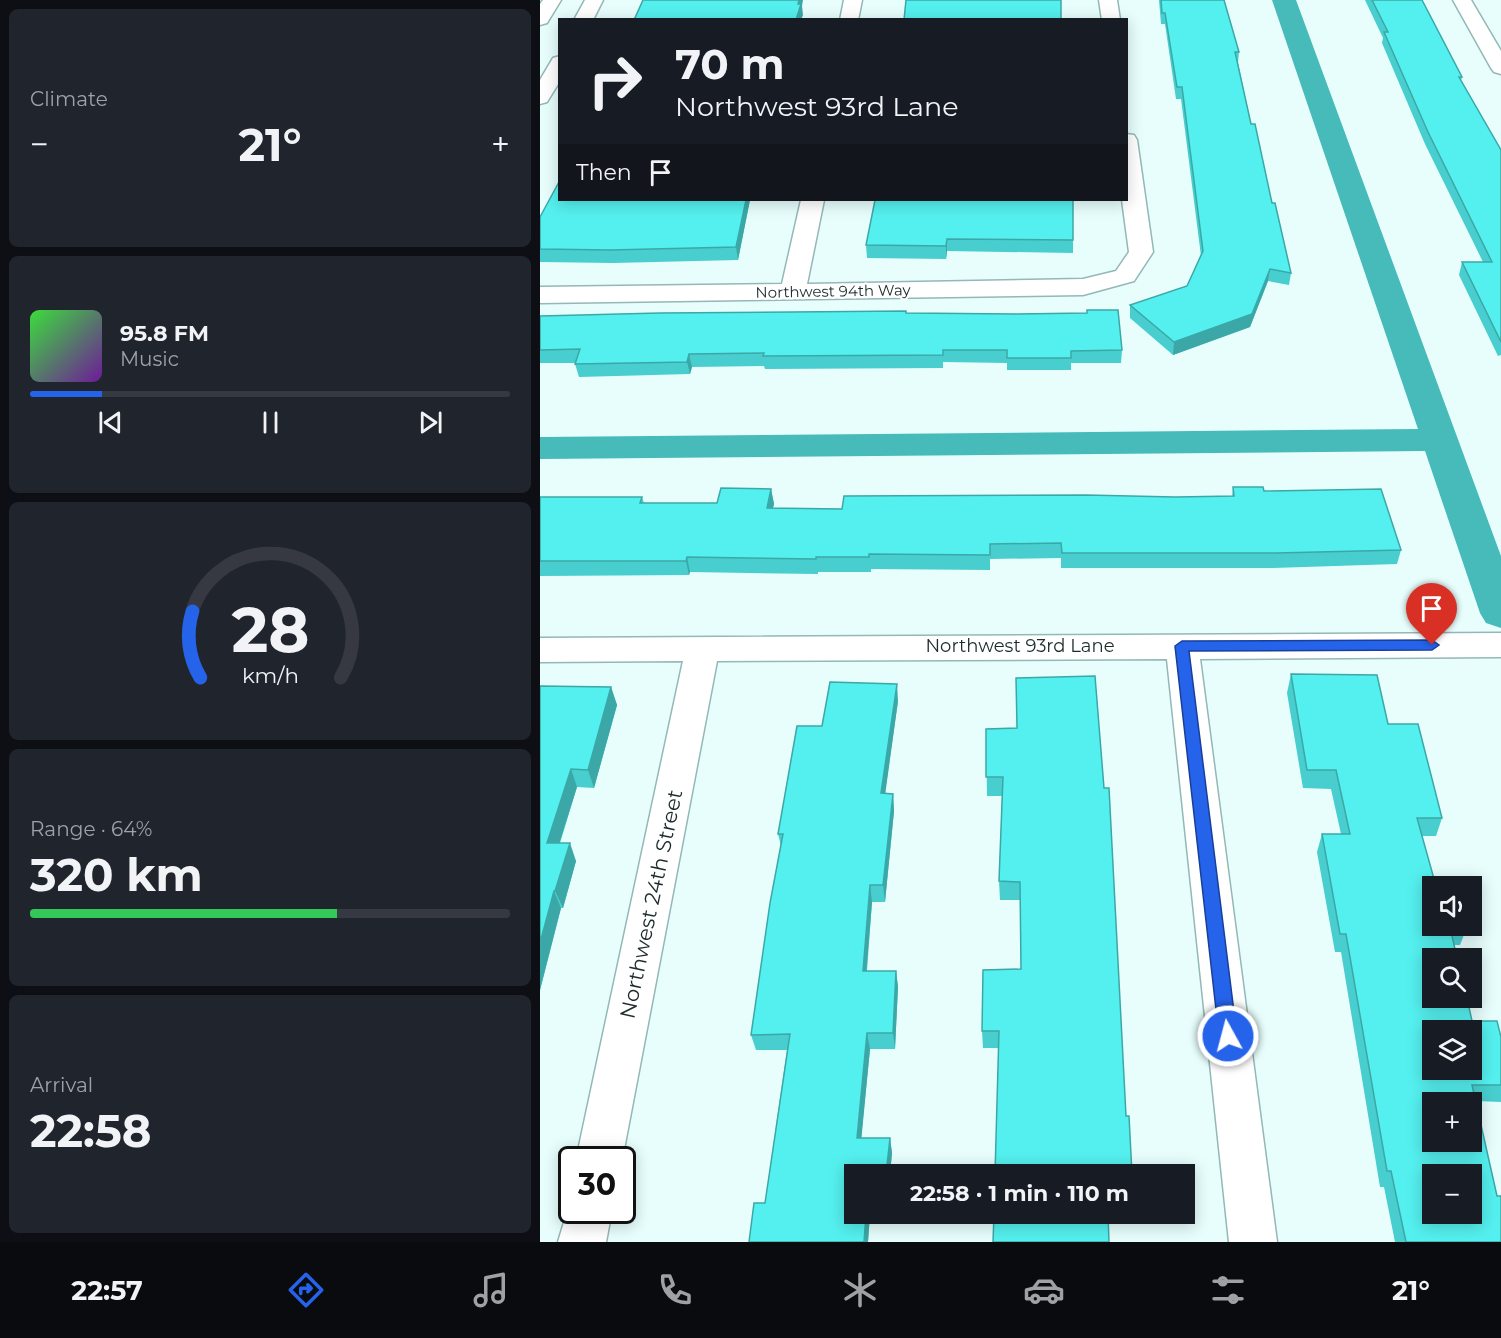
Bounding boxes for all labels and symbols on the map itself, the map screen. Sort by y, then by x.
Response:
street label: Northwest 94th Way [755,280,912,302]
pin [1406,583,1457,645]
street label: Northwest 93rd Lane [925,635,1115,657]
street label: Northwest 24th Street [614,787,688,1021]
position arrow [1196,1004,1260,1068]
speed limit sign: 30 [558,1146,636,1224]

